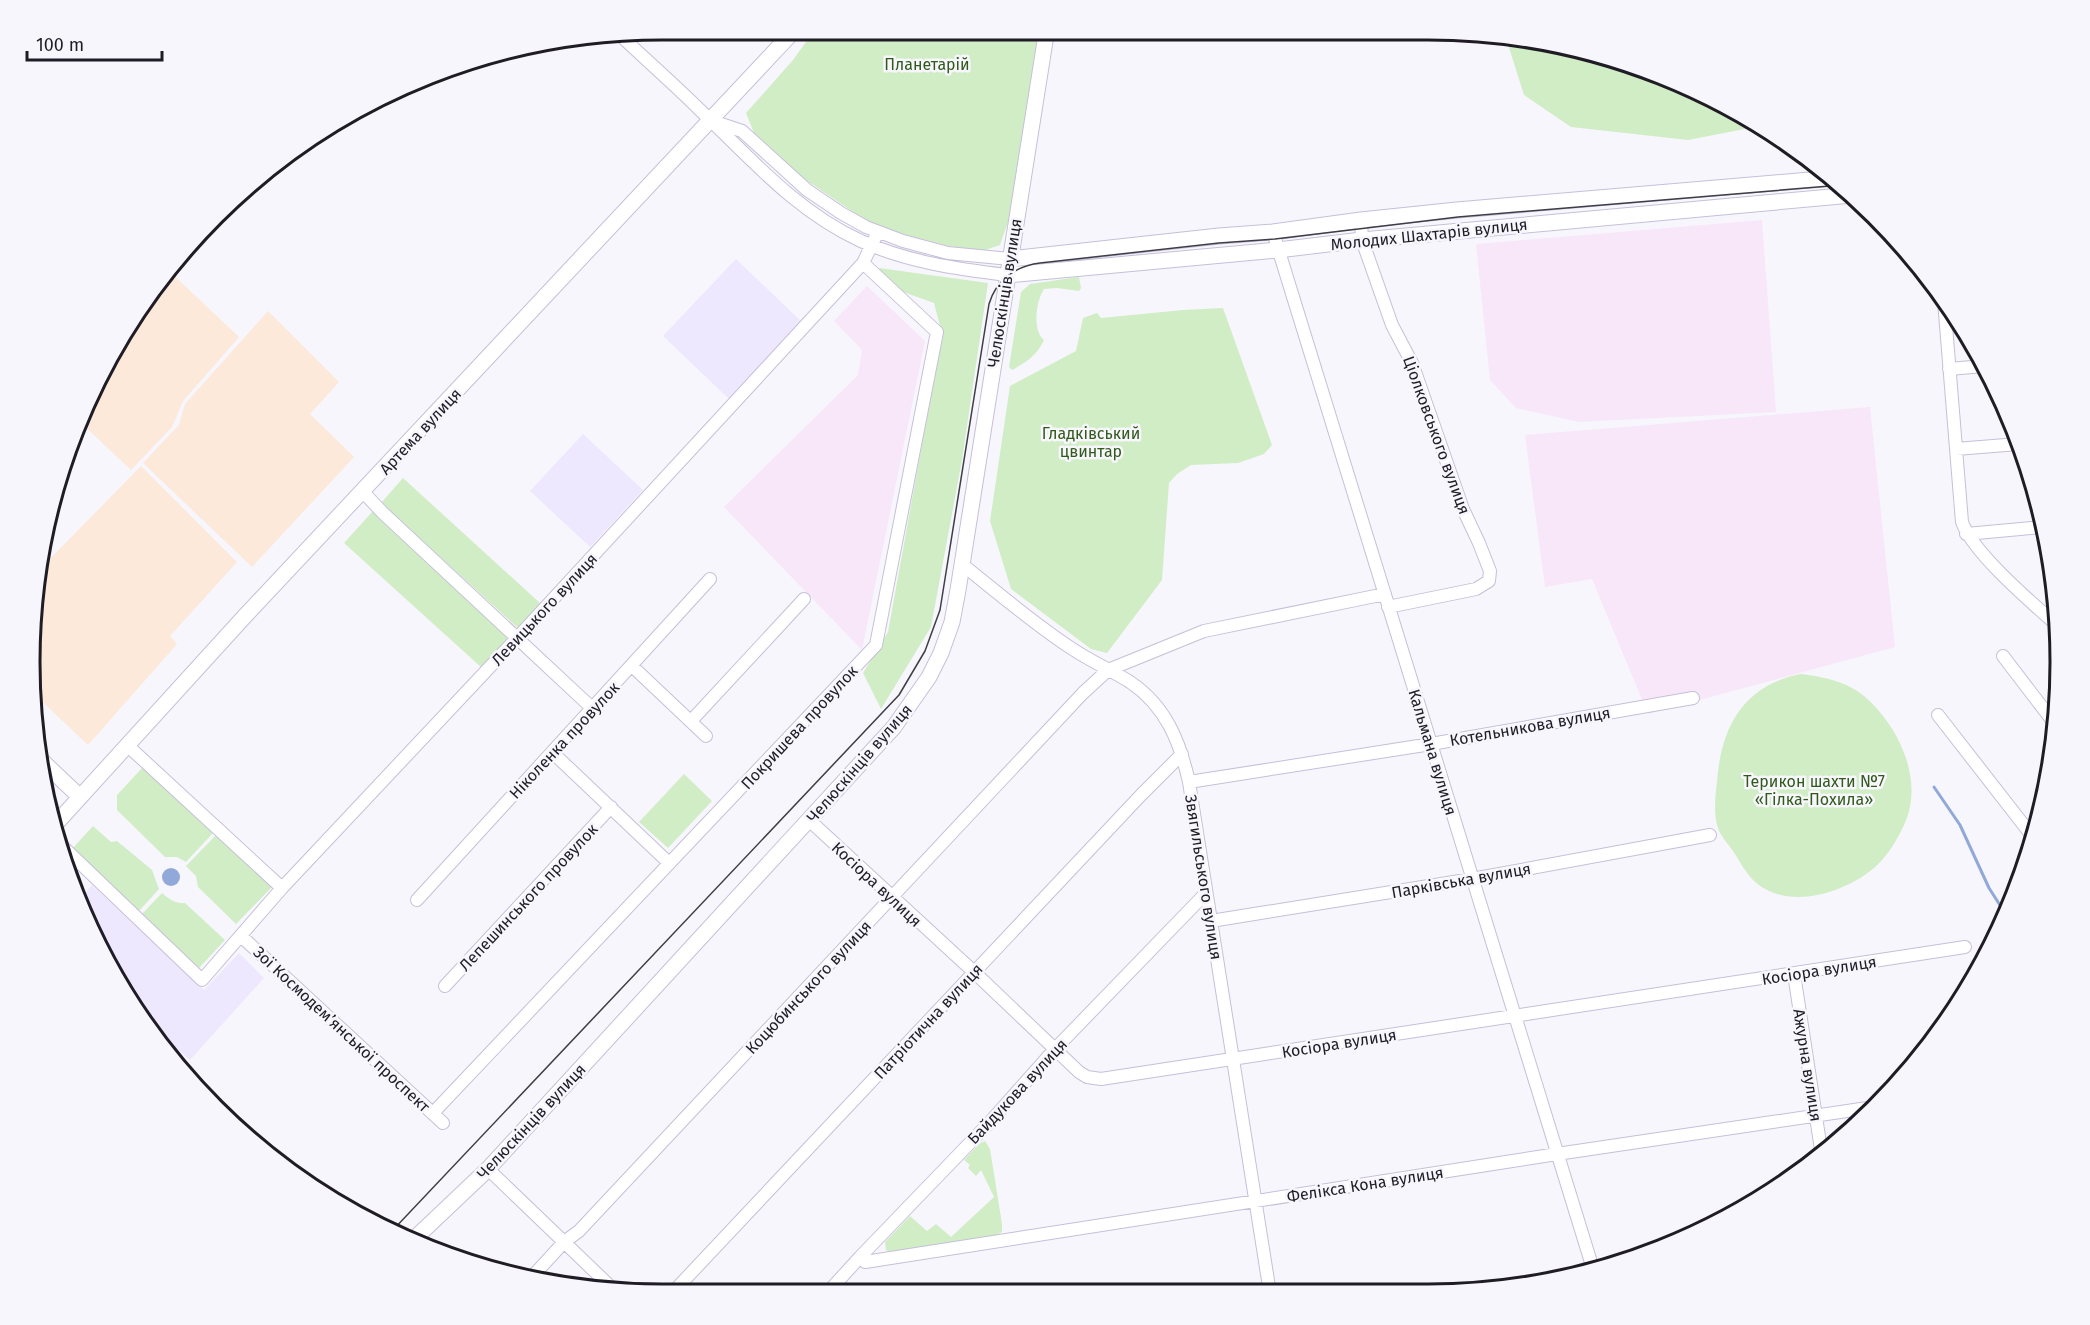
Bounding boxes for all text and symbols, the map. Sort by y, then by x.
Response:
scale bar [27,24,162,62]
text: 100 m [36,34,84,56]
park label: Планетарій [884,55,970,74]
street label: Молодих Шахтарів вулиця [1330,215,1528,254]
street label: Челюскінців вулиця [983,217,1026,369]
street label: Ціолковського вулиця [1399,353,1474,517]
street label: Артема вулиця [376,384,465,478]
park label: Гладківський цвинтар [1042,424,1140,461]
street label: Левицького вулиця [487,549,601,669]
street label: Покришева провулок [737,661,862,793]
street label: Ніколенка провулок [505,677,624,803]
street label: Кальмана вулиця [1404,687,1461,817]
street label: Челюскінців вулиця [803,700,916,826]
street label: Котельникова вулиця [1448,703,1612,750]
park label: Терикон шахти №7 «Гілка-Похила» [1743,772,1885,809]
street label: Звягильського вулиця [1181,793,1226,961]
street label: Лепешинського провулок [455,819,602,975]
street label: Косіора вулиця [828,838,925,931]
street label: Парківська вулиця [1390,859,1532,902]
street label: Коцюбинського вулиця [741,917,875,1058]
street label: Зої Космодем’янської проспект [249,943,434,1117]
street label: Косіора вулиця [1760,952,1878,989]
street label: Патріотична вулиця [870,960,987,1083]
street label: Ажурна вулиця [1789,1007,1826,1123]
street label: Косіора вулиця [1280,1025,1398,1062]
street label: Байдукова вулиця [964,1035,1071,1148]
street label: Челюскінців вулиця [473,1060,590,1183]
street label: Фелікса Кона вулиця [1285,1163,1445,1206]

